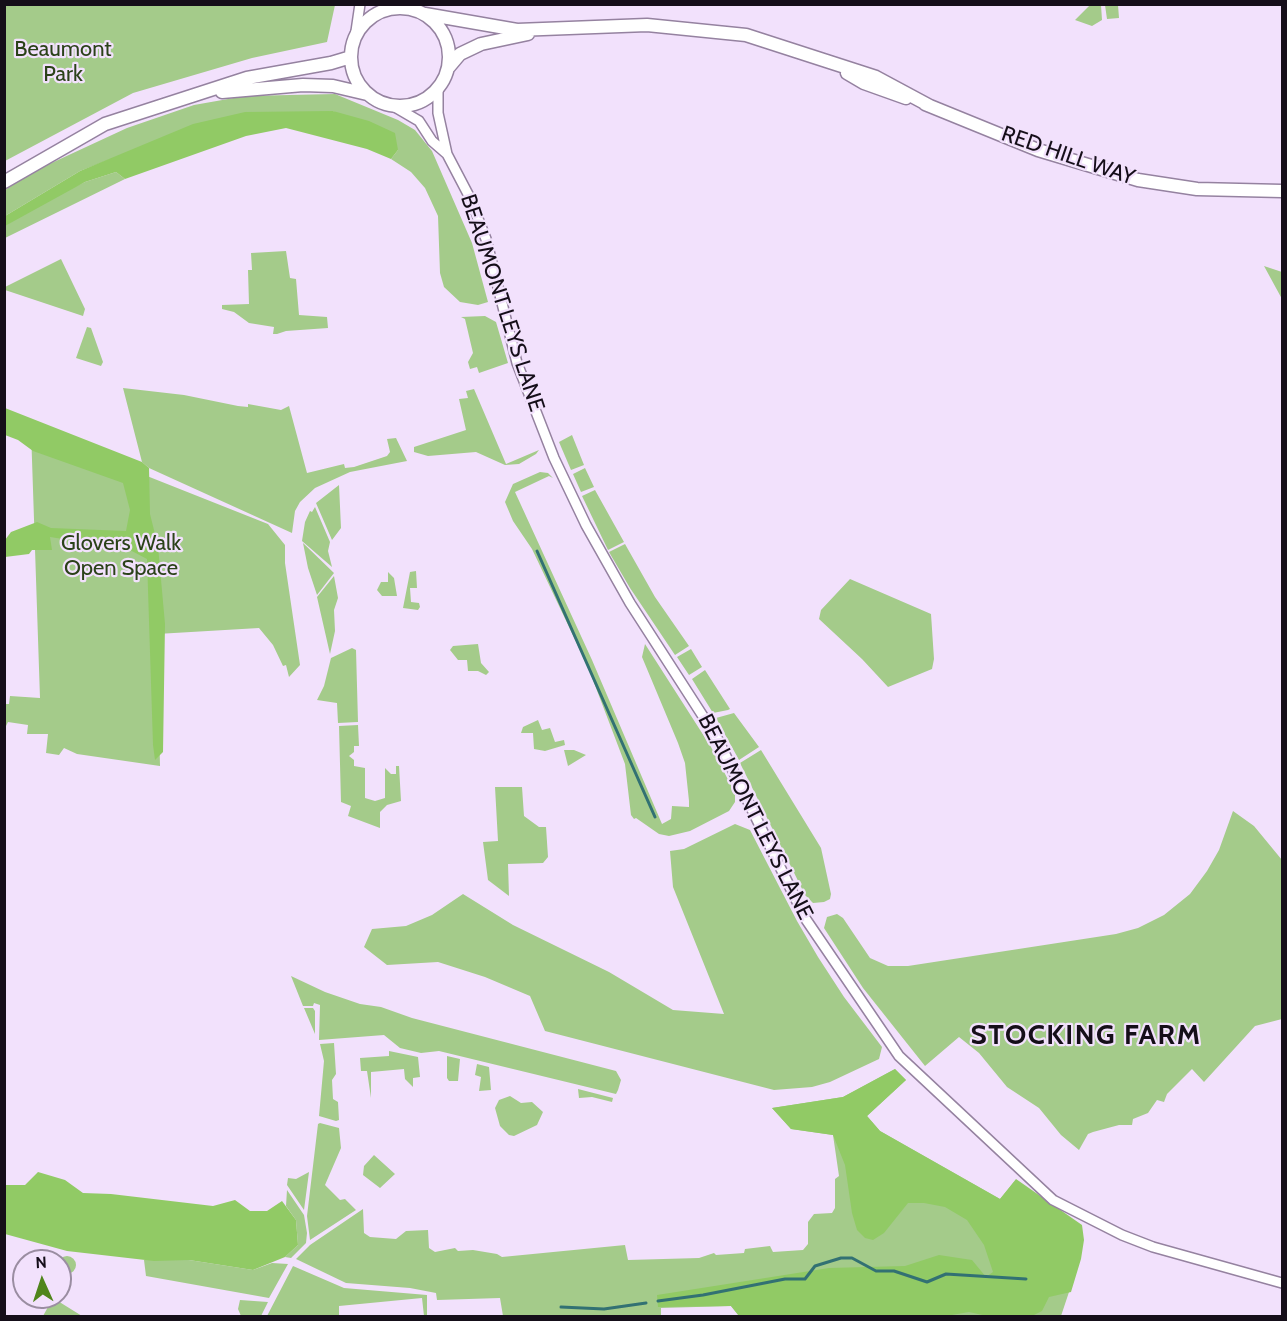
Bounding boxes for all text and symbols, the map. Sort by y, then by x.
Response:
park label: Beaumont Park [14,37,112,88]
street label: RED HILL WAY [998,121,1138,191]
street label: BEAUMONT LEYS LANE [454,191,550,415]
park label: Glovers Walk Open Space [61,531,181,582]
street label: BEAUMONT LEYS LANE [692,710,818,924]
district label: STOCKING FARM [971,1019,1201,1053]
north arrow [12,1249,72,1309]
text: N [35,1253,47,1272]

